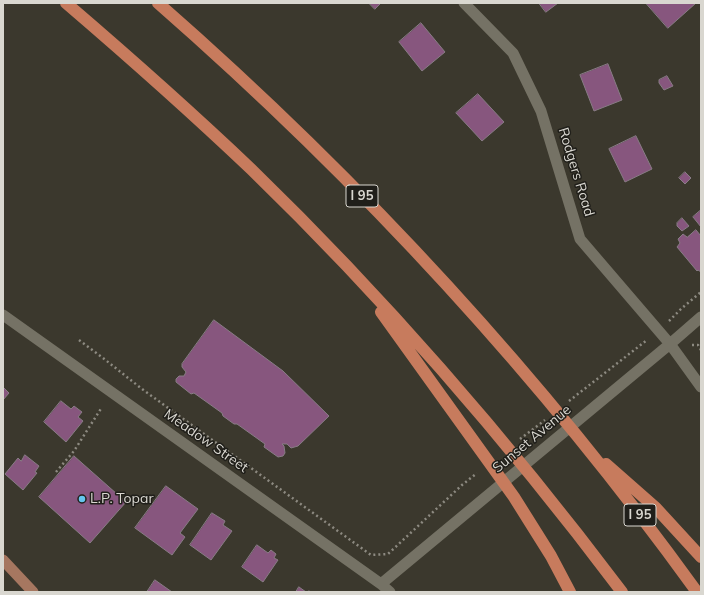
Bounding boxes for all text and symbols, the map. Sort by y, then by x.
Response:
street label: Rodgers Road [555,126,597,218]
road number: I 95 [346,185,378,207]
street label: Sunset Avenue [489,401,575,477]
street label: Meadow Street [161,406,251,476]
place label: L.P. Topar [90,491,153,507]
marker: L.P. Topar [77,494,87,504]
road number: I 95 [624,504,656,526]

